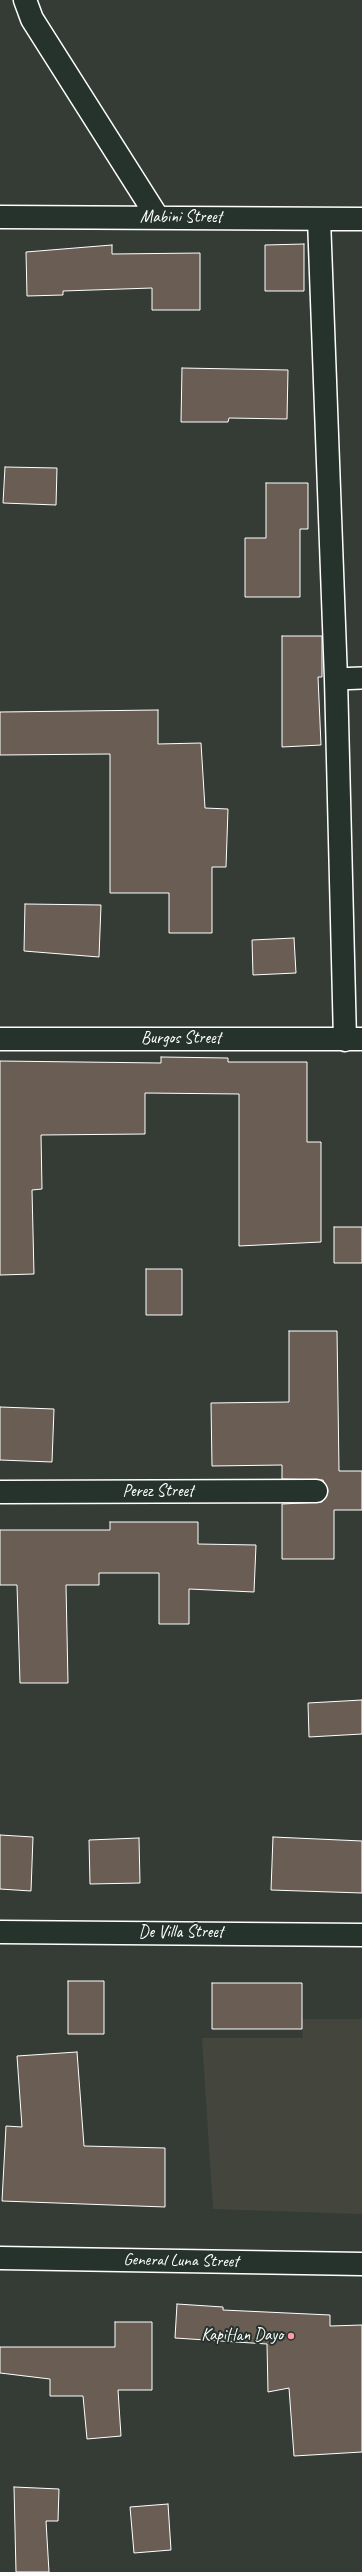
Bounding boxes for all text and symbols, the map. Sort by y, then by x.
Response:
street label: Mabini Street [140,208,222,228]
street label: Burgos Street [141,1029,221,1049]
street label: Perez Street [122,1482,194,1502]
street label: De Villa Street [139,1923,223,1943]
street label: General Luna Street [123,2250,239,2272]
place label: KapiHan Dayo [201,2326,283,2346]
marker: KapiHan Dayo [286,2331,296,2341]

